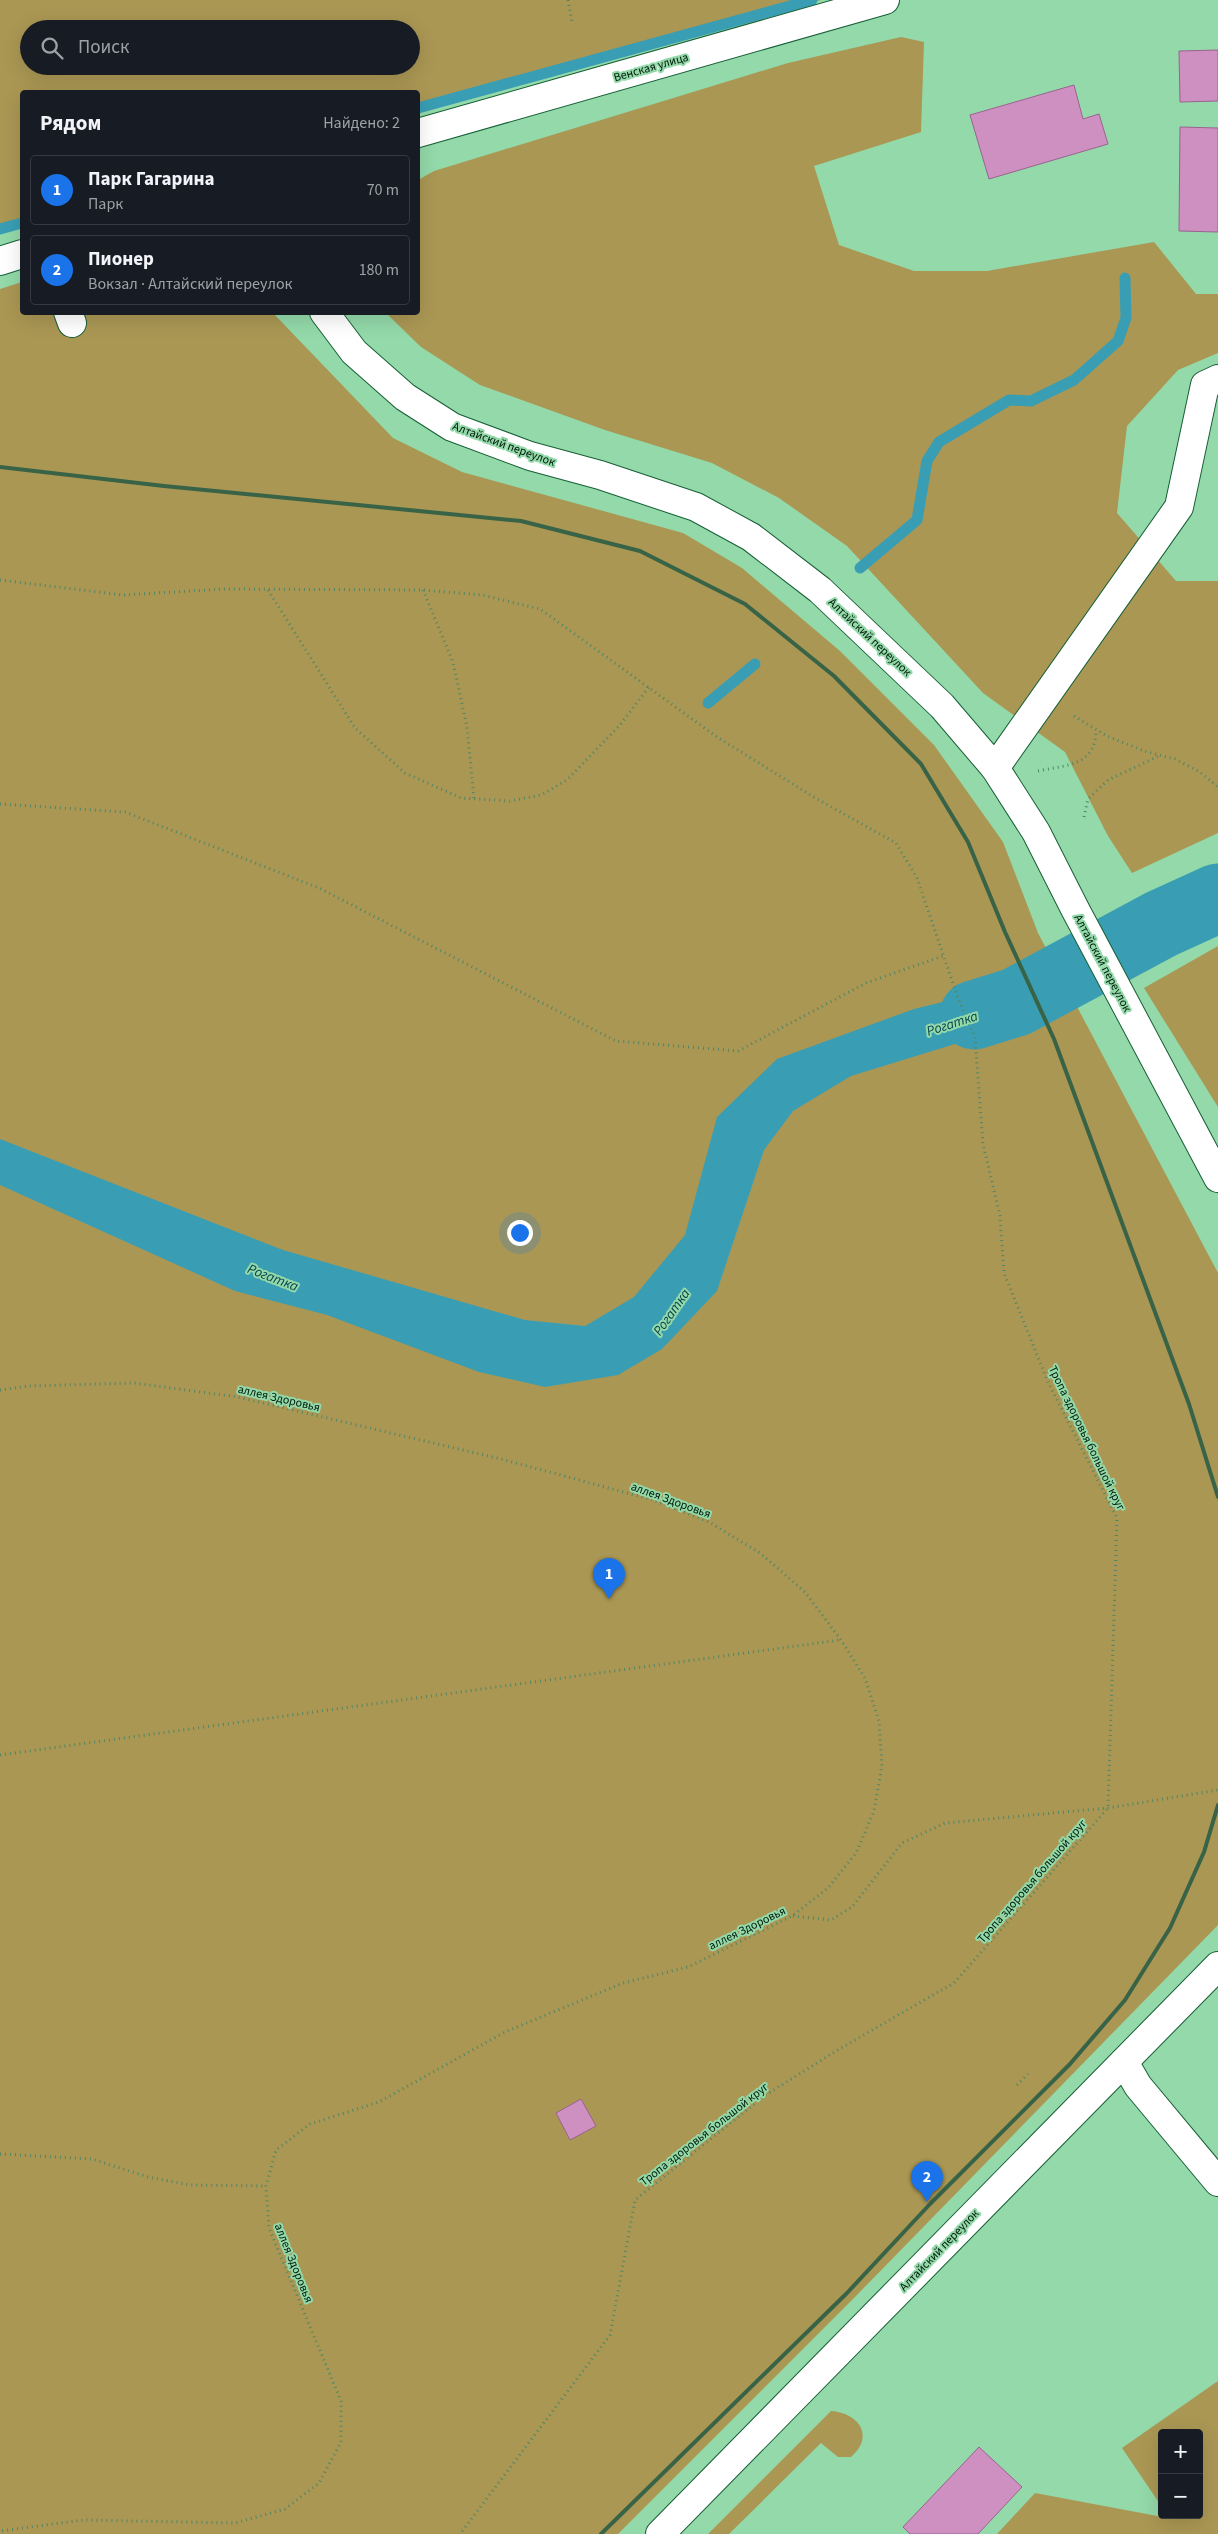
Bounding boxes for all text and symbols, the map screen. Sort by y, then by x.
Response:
search box [20,20,420,75]
icon: search [38,34,66,62]
text: Поиск [78,34,129,61]
street label: Венская улица [612,49,691,86]
text: Рядом [40,108,101,138]
text: Найдено: 2 [323,112,400,134]
text: Парк Гагарина [88,166,215,193]
text: 1 [53,179,61,201]
text: 70 m [367,179,399,201]
text: Парк [88,193,123,215]
text: Пионер [88,246,154,273]
text: 2 [53,259,61,281]
text: 180 m [359,259,399,281]
text: Вокзал · Алтайский переулок [88,273,293,295]
street label: Алтайский переулок [450,418,558,471]
street label: Алтайский переулок [824,594,915,681]
street label: Алтайский переулок [1070,911,1135,1015]
water label: Рогатка [924,1006,981,1042]
your location [507,1220,533,1246]
water label: Рогатка [244,1259,301,1297]
water label: Рогатка [648,1285,695,1340]
street label: Тропа здоровья большой круг [1044,1363,1129,1514]
street label: аллея Здоровья [236,1381,322,1416]
street label: аллея Здоровья [628,1478,713,1523]
pin: 1 [593,1558,625,1599]
street label: Тропа здоровья большой круг [974,1816,1091,1947]
street label: аллея Здоровья [706,1902,789,1955]
street label: Тропа здоровья большой круг [636,2079,772,2190]
pin: 2 [911,2161,943,2202]
street label: Алтайский переулок [896,2205,983,2295]
street label: аллея Здоровья [270,2221,317,2305]
map controls [1158,2429,1203,2519]
button: + [1158,2429,1203,2474]
button: − [1158,2474,1203,2519]

